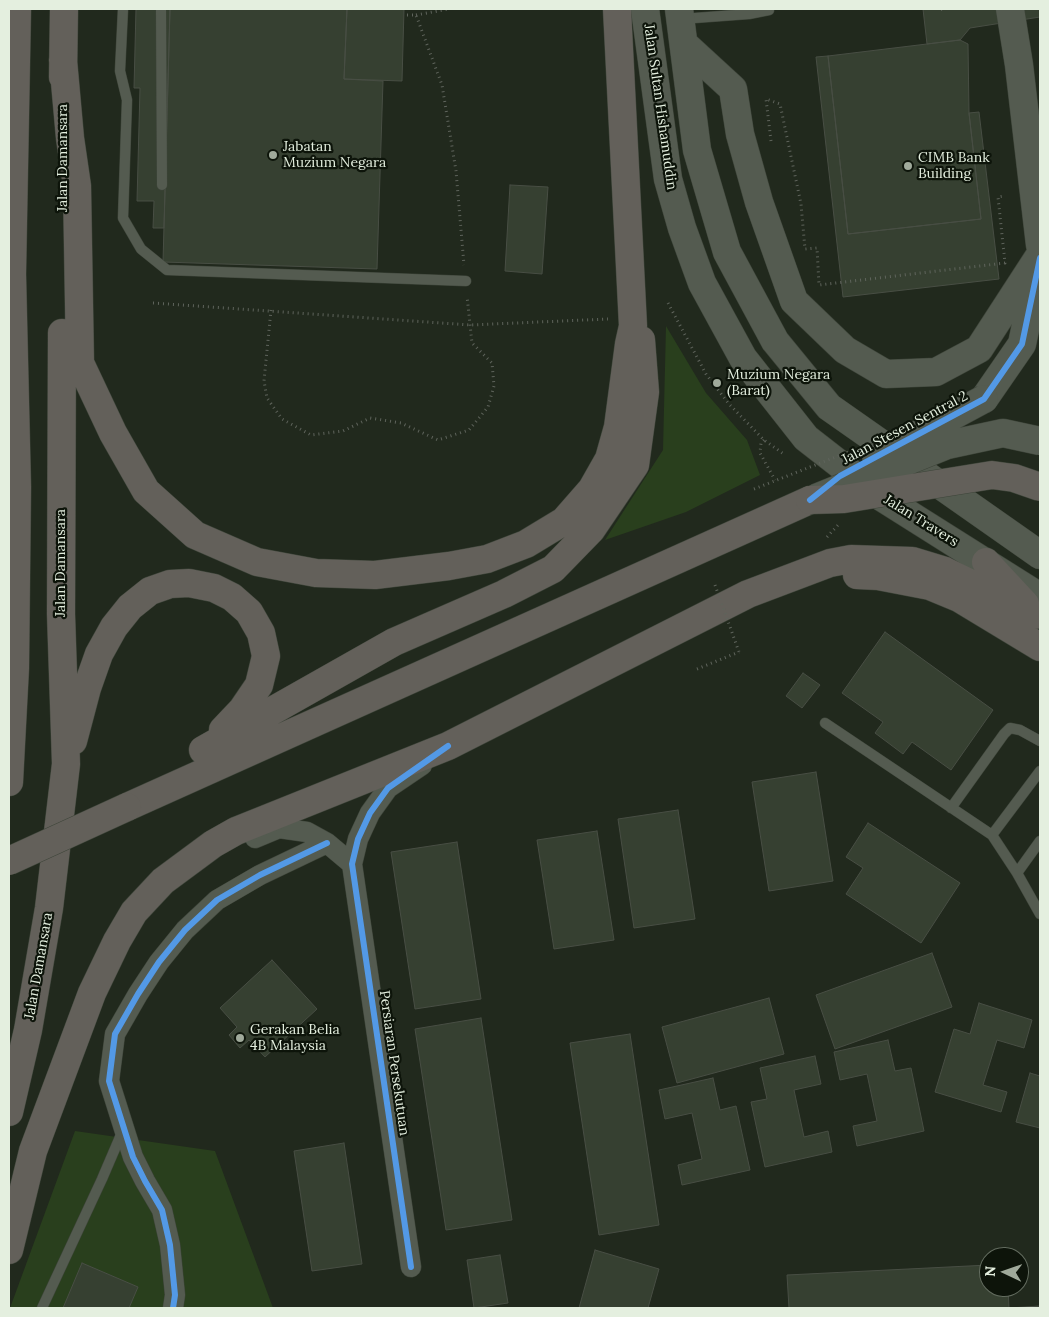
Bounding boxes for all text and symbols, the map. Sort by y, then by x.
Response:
street label: Jalan Sultan Hishamuddin [640,23,680,191]
street label: Jalan Damansara [55,104,71,212]
place label: Jabatan Muzium Negara [283,139,386,172]
marker: Jabatan Muzium Negara [267,149,279,161]
place label: CIMB Bank Building [918,150,990,182]
marker: CIMB Bank Building [902,160,914,172]
place label: Muzium Negara (Barat) [727,367,830,400]
marker: Muzium Negara (Barat) [711,377,723,389]
street label: Jalan Stesen Sentral 2 [839,388,971,468]
street label: Jalan Travers [881,492,961,550]
street label: Jalan Damansara [53,509,69,617]
street label: Jalan Damansara [21,911,57,1021]
street label: Persiaran Persekutuan [375,989,413,1137]
place label: Gerakan Belia 4B Malaysia [250,1022,340,1054]
marker: Gerakan Belia 4B Malaysia [234,1032,246,1044]
north arrow [979,1247,1029,1297]
text: N [981,1265,999,1277]

